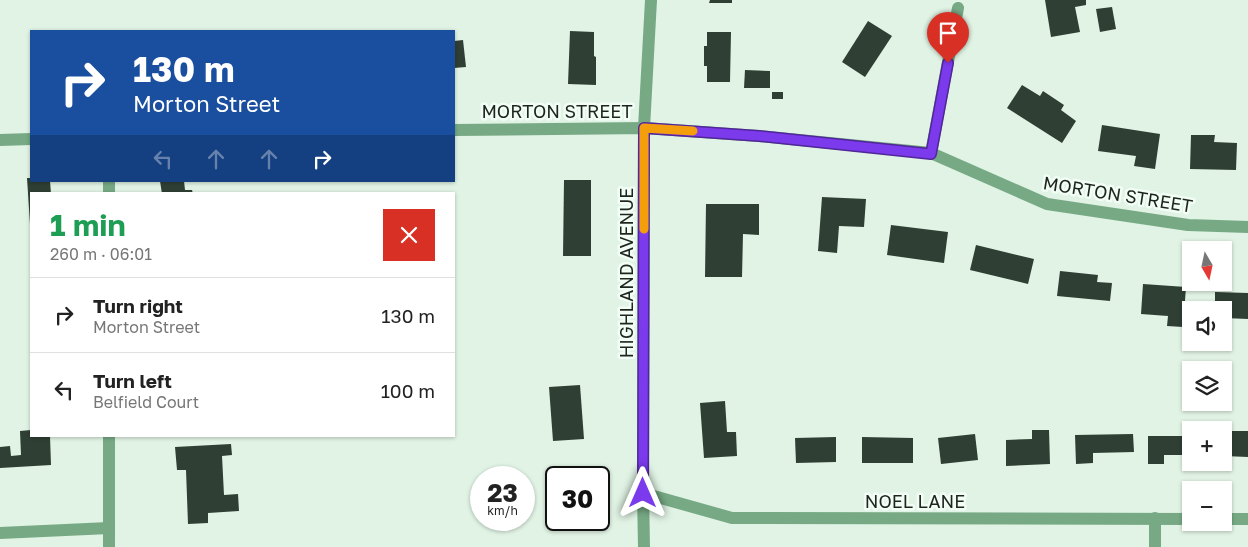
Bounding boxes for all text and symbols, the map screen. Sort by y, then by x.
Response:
pin [927,12,969,63]
icon: arrive [934,19,962,47]
text: 130 m [133,48,235,90]
icon: right [50,50,115,115]
text: Morton Street [133,90,280,117]
street label: MORTON STREET [481,100,633,122]
icon: left [149,145,177,173]
icon: ahead [202,145,230,173]
icon: ahead [255,145,283,173]
icon: right [308,145,336,173]
street label: MORTON STREET [1042,171,1194,217]
street label: HIGHLAND AVENUE [615,188,637,358]
text: 1 min [50,207,126,243]
button: close [383,209,435,261]
north arrow [1182,241,1232,291]
map controls [1182,241,1232,531]
text: 260 m · 06:01 [50,244,152,264]
text: Turn right [93,294,183,317]
icon: right [50,301,78,329]
button: sound [1182,301,1232,351]
text: 130 m [381,304,435,327]
text: Morton Street [93,317,200,337]
button: layers [1182,361,1232,411]
text: Turn left [93,369,172,392]
icon: left [50,376,78,404]
text: 100 m [381,379,435,402]
text: Belfield Court [93,392,199,412]
button: + [1182,421,1232,471]
speed limit sign: 30 [545,466,610,531]
position arrow [616,466,668,518]
text: 23 [487,477,518,508]
button: − [1182,481,1232,531]
street label: NOEL LANE [865,490,965,512]
text: km/h [487,503,518,518]

